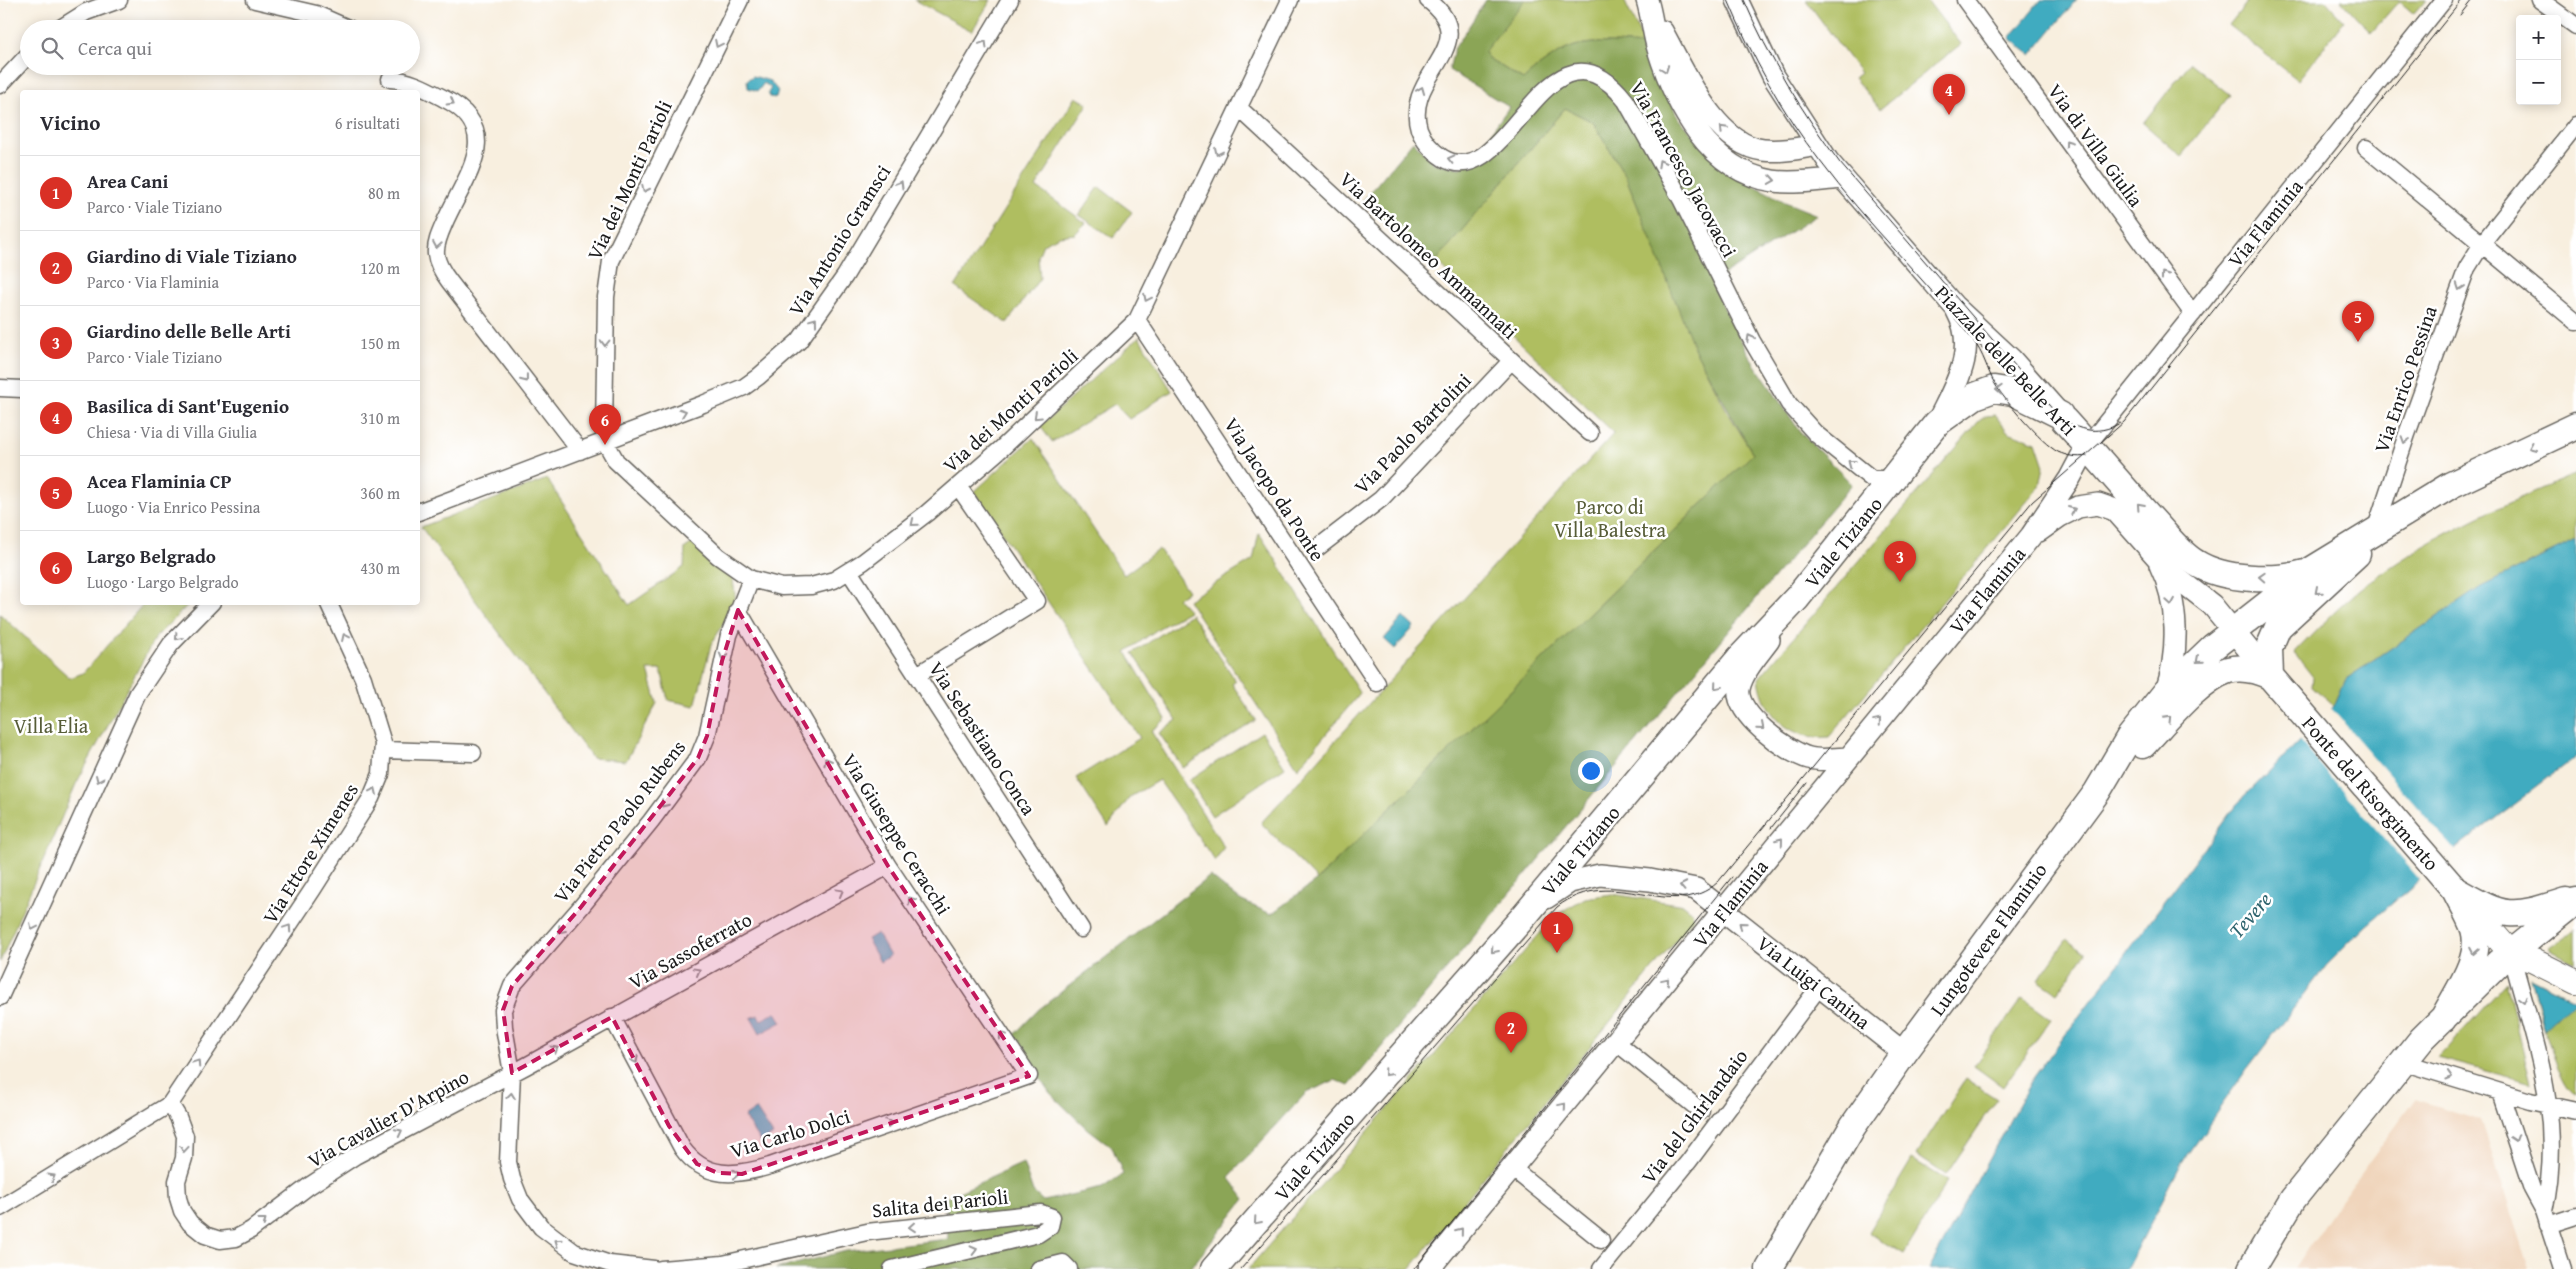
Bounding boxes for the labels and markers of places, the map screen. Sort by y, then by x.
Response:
pin: 4 [1933,74,1965,115]
pin: 5 [2342,301,2374,342]
pin: 6 [589,404,621,445]
pin: 3 [1884,541,1916,582]
pin: 1 [1541,912,1573,953]
pin: 2 [1495,1012,1527,1053]

